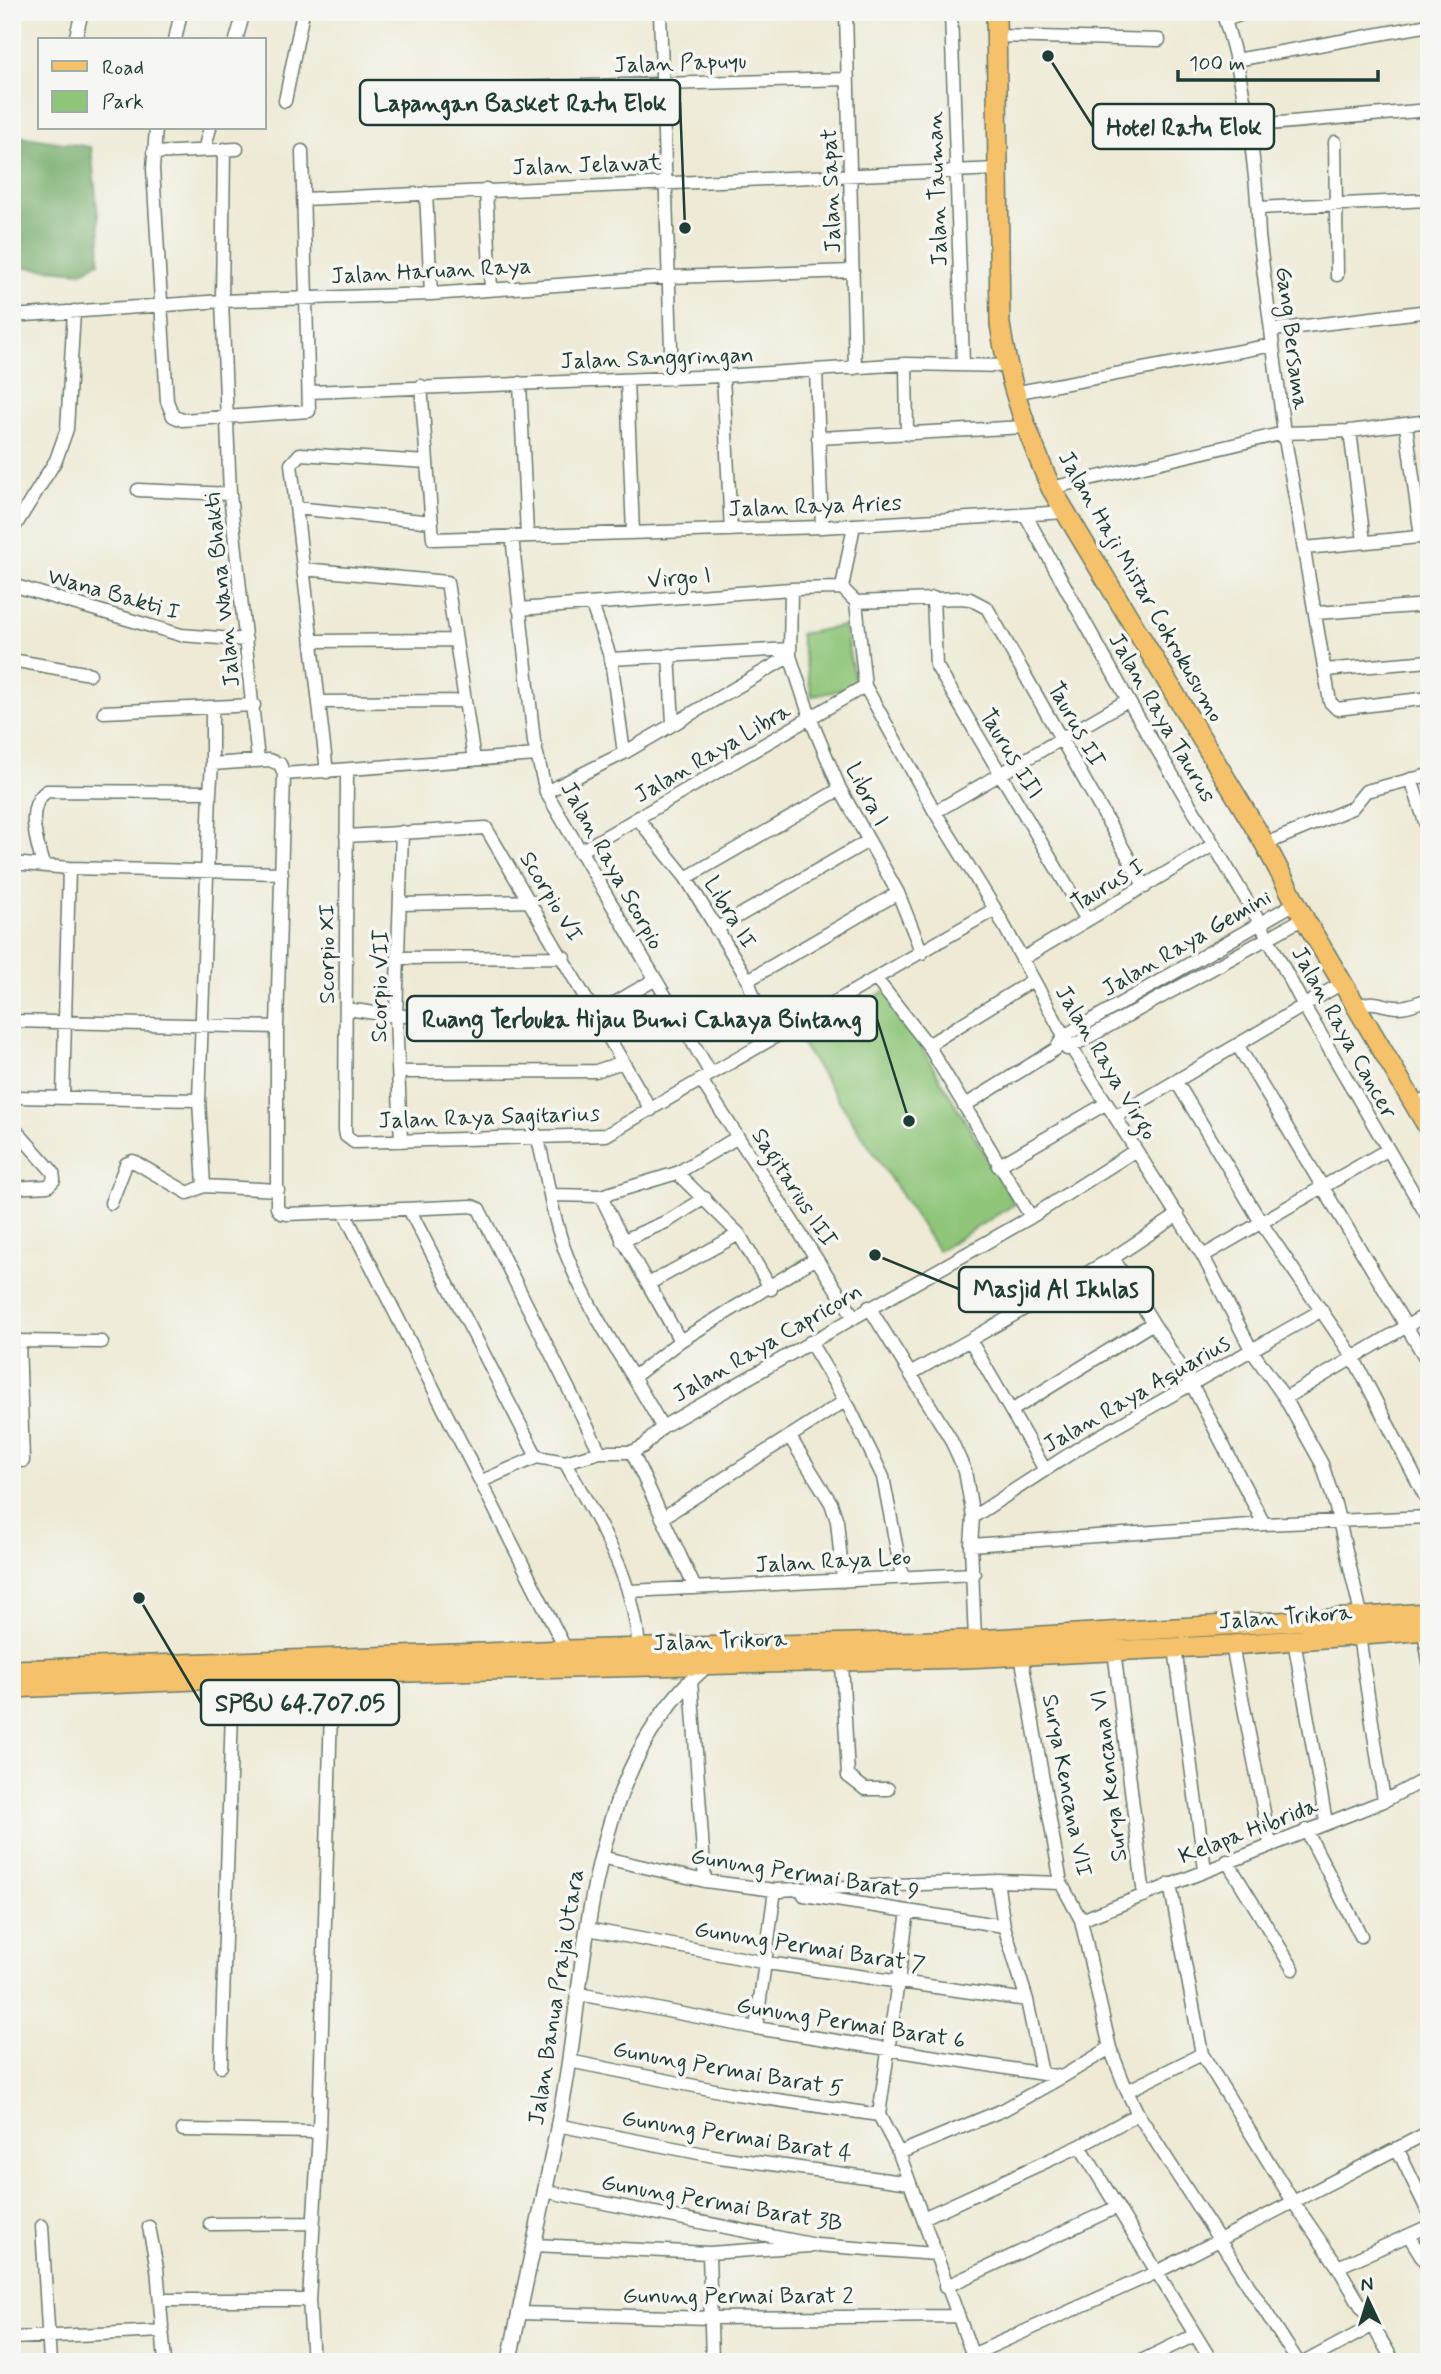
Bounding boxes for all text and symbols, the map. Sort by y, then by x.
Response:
legend [38,38,266,130]
scale bar [1178,38,1378,82]
street label: Jalan Papuyu [613,47,747,81]
text: 100 m [1189,50,1245,78]
text: Road [102,54,144,82]
callout: Lapangan Basket Ratu Elok [360,80,680,125]
text: Park [102,88,144,116]
text: Lapangan Basket Ratu Elok [373,89,667,121]
callout: Hotel Ratu Elok [1093,104,1274,149]
street label: Jalan Tauman [920,111,956,267]
text: Hotel Ratu Elok [1106,113,1262,144]
street label: Jalan Sapat [815,128,849,254]
street label: Jalan Jelawat [512,148,663,184]
street label: Jalan Haruan Raya [330,252,532,292]
street label: Gang Bersama [1265,265,1315,412]
street label: Jalan Sanggringan [560,341,754,379]
street label: Jalan Haji Mistar Cokrokusumo [1050,446,1231,728]
street label: Jalan Raya Aries [728,489,902,525]
street label: Jalan Wana Bhakti [198,491,248,689]
street label: Virgo I [646,561,712,599]
street label: Wana Bakti I [44,562,183,628]
street label: Jalan Raya Taurus [1100,628,1222,808]
street label: Taurus II [1039,677,1111,773]
street label: Jalan Raya Libra [629,697,797,811]
street label: Taurus III [972,703,1049,805]
street label: Libra I [838,758,895,832]
street label: Jalan Raya Scorpio [553,777,670,955]
street label: Scorpio VI [512,846,589,948]
street label: Taurus I [1066,852,1150,919]
street label: Libra II [696,871,763,955]
street label: Jalan Raya Gemini [1097,883,1277,1004]
street label: Scorpio XI [313,904,343,1004]
street label: Scorpio VII [365,929,397,1043]
street label: Jalan Raya Cancer [1283,941,1403,1125]
street label: Jalan Raya Virgo [1046,980,1163,1147]
callout: Ruang Terbuka Hijau Bumi Cahaya Bintang [407,996,877,1041]
text: Ruang Terbuka Hijau Bumi Cahaya Bintang [422,1005,862,1039]
street label: Jalan Raya Sagitarius [378,1099,600,1137]
street label: Sagitarius III [742,1123,843,1255]
callout: Masjid Al Ikhlas [959,1267,1153,1312]
text: Masjid Al Ikhlas [973,1275,1139,1307]
street label: Jalan Raya Capricorn [668,1277,868,1410]
street label: Jalan Raya Aquarius [1038,1329,1236,1461]
street label: Jalan Raya Leo [754,1543,912,1581]
street label: Jalan Trikora [1217,1598,1353,1638]
street label: Jalan Trikora [652,1625,788,1659]
callout: SPBU 64.707.05 [201,1680,399,1725]
street label: Surya Kencana VI [1085,1688,1135,1863]
text: SPBU 64.707.05 [215,1689,385,1720]
street label: Surya Kencana VII [1034,1692,1098,1879]
street label: Kelapa Hibrida [1175,1791,1323,1872]
street label: Gunung Permai Barat 9 [688,1842,921,1908]
street label: Jalan Banua Praja Utara [522,1867,592,2128]
street label: Gunung Permai Barat 7 [692,1915,927,1981]
street label: Gunung Permai Barat 6 [734,1991,967,2057]
street label: Gunung Permai Barat 5 [610,2035,845,2105]
street label: Gunung Permai Barat 4 [619,2104,854,2170]
street label: Gunung Permai Barat 3B [599,2168,845,2240]
north arrow [1332,2266,1402,2336]
text: N [1360,2272,1374,2297]
street label: Gunung Permai Barat 2 [623,2282,853,2312]

